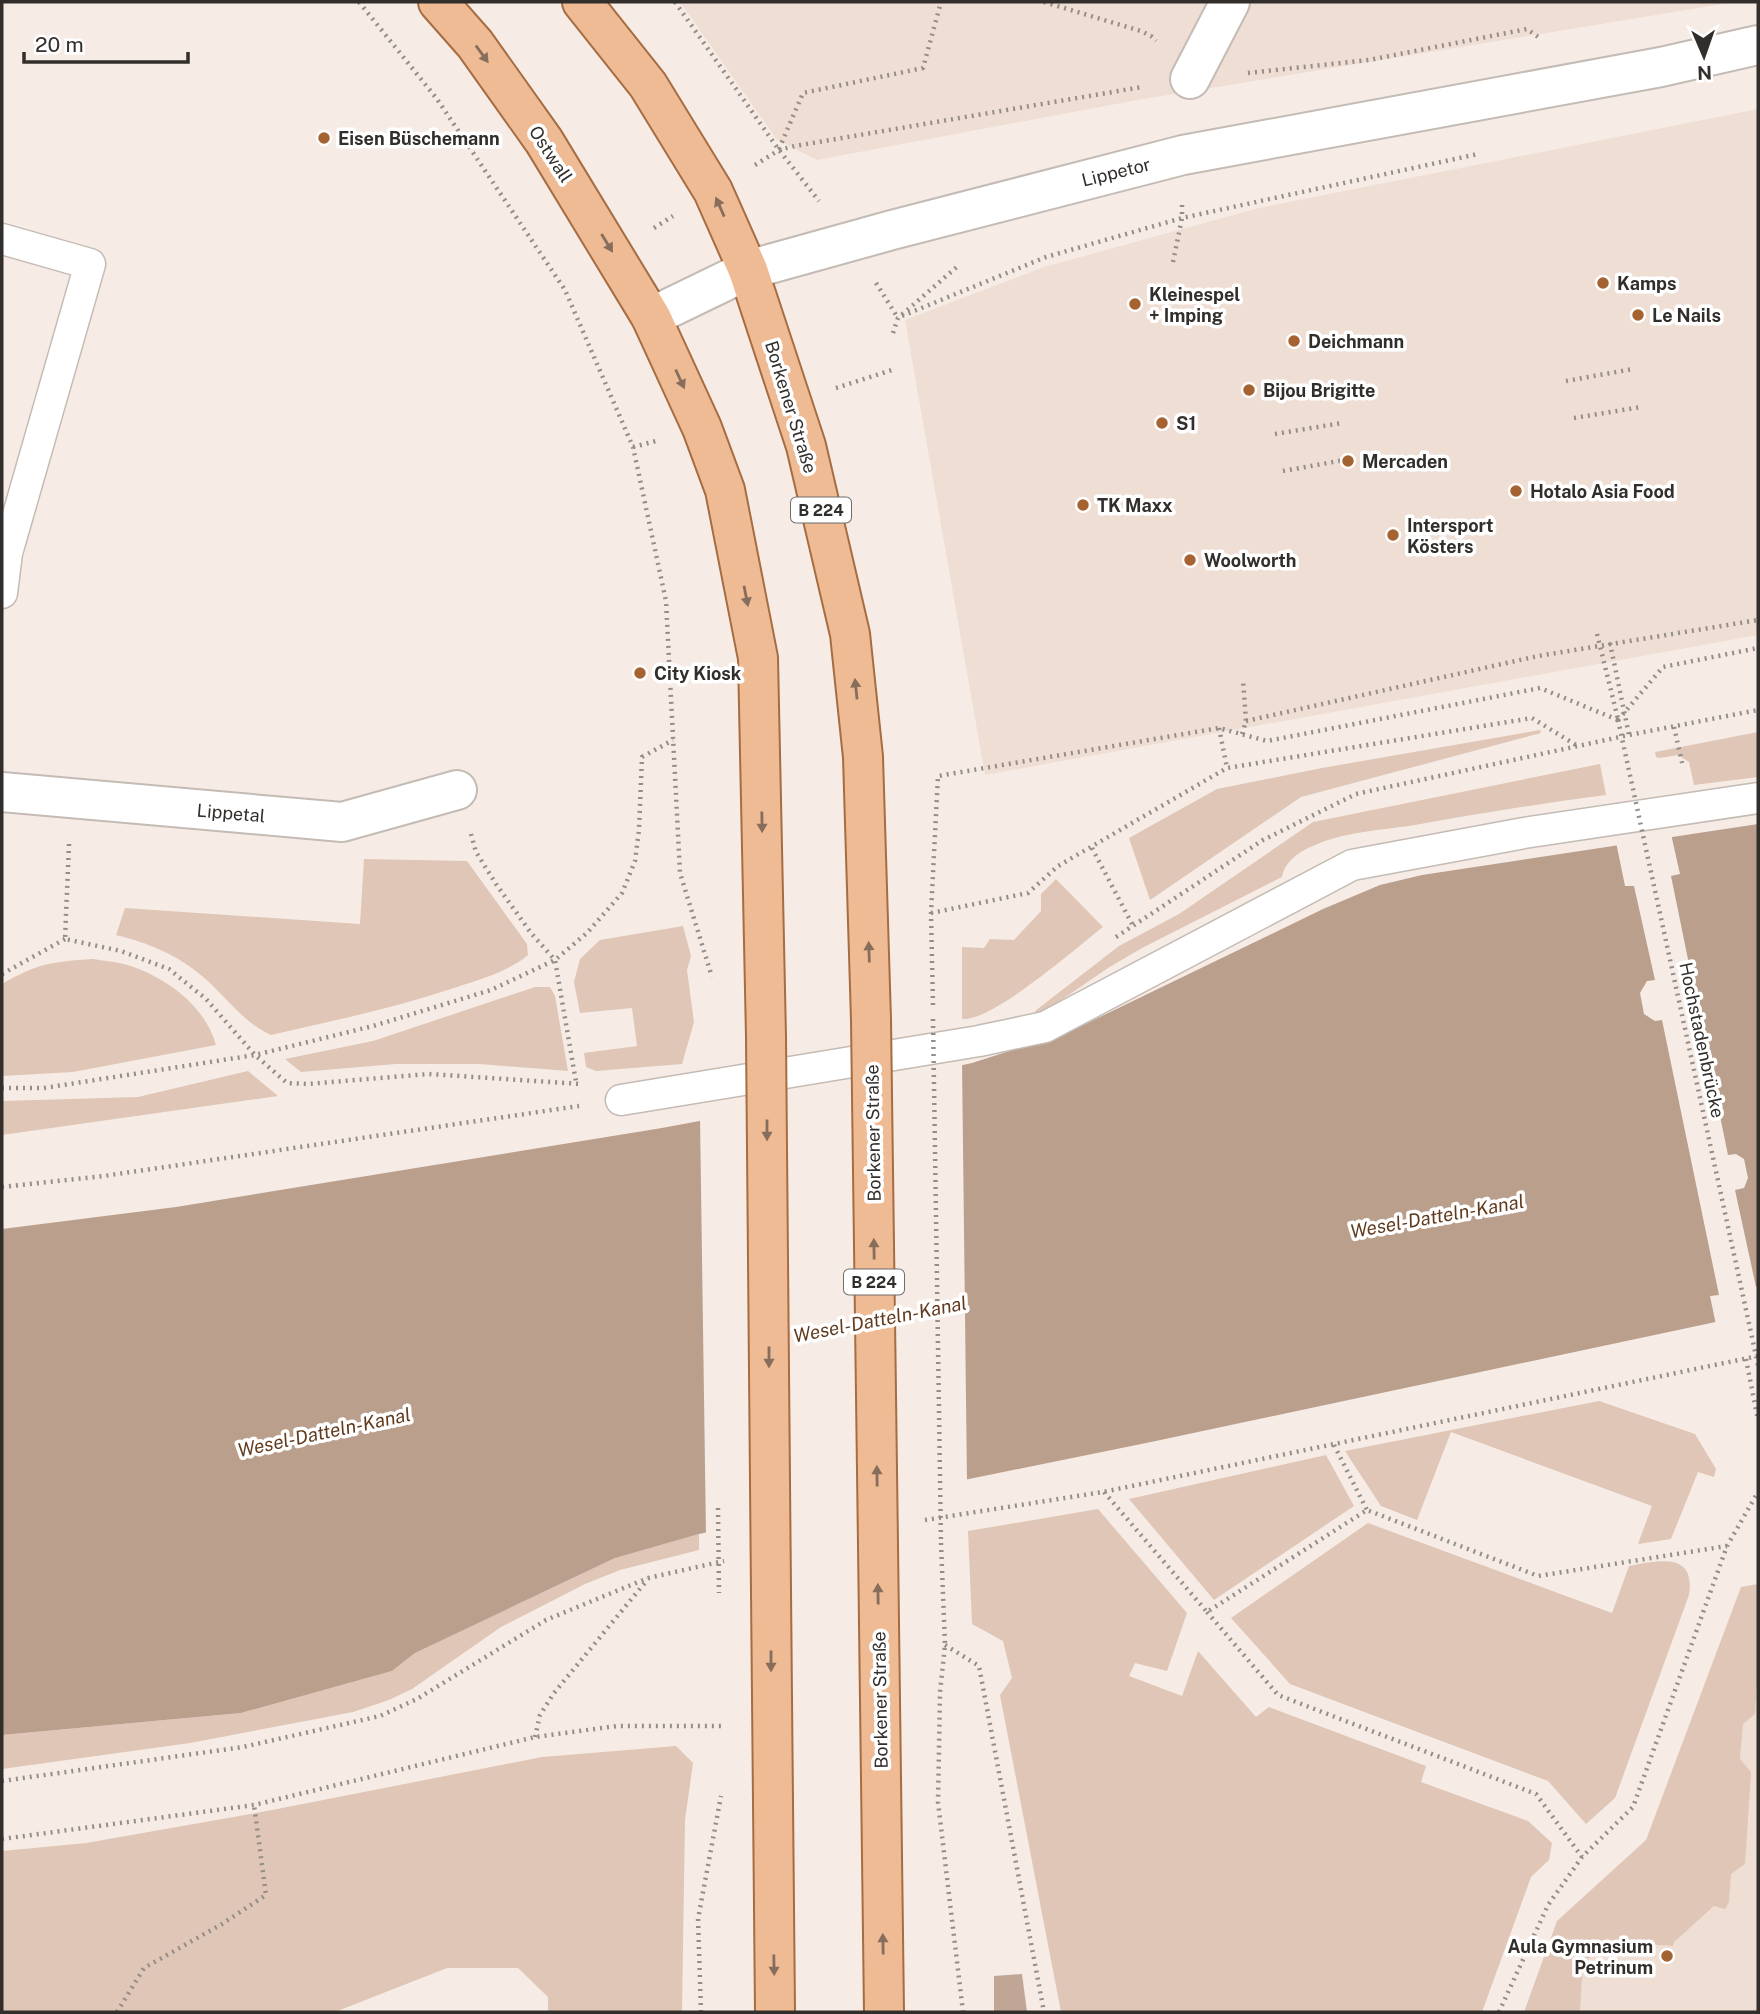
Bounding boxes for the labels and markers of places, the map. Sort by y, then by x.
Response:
place label: Eisen Büschemann [338,128,500,149]
marker: Eisen Büschemann [316,130,332,146]
place label: Kamps [1617,273,1676,294]
marker: Kamps [1595,275,1611,291]
place label: Kleinespel + Imping [1149,284,1240,326]
marker: Kleinespel + Imping [1127,296,1143,312]
place label: Le Nails [1652,305,1721,326]
marker: Le Nails [1630,307,1646,323]
place label: Deichmann [1308,331,1404,352]
marker: Deichmann [1286,333,1302,349]
place label: Bijou Brigitte [1263,380,1375,401]
marker: Bijou Brigitte [1241,382,1257,398]
place label: S1 [1176,413,1196,434]
marker: S1 [1154,415,1170,431]
place label: Mercaden [1362,451,1448,472]
marker: Mercaden [1340,453,1356,469]
place label: Hotalo Asia Food [1530,481,1675,502]
marker: Hotalo Asia Food [1508,483,1524,499]
place label: TK Maxx [1097,495,1173,516]
marker: TK Maxx [1075,497,1091,513]
place label: Intersport Kösters [1407,515,1493,557]
marker: Intersport Kösters [1385,527,1401,543]
place label: Woolworth [1204,550,1296,571]
marker: Woolworth [1182,552,1198,568]
place label: City Kiosk [654,663,742,684]
marker: City Kiosk [632,665,648,681]
place label: Aula Gymnasium Petrinum [1507,1936,1653,1978]
marker: Aula Gymnasium Petrinum [1659,1948,1675,1964]

